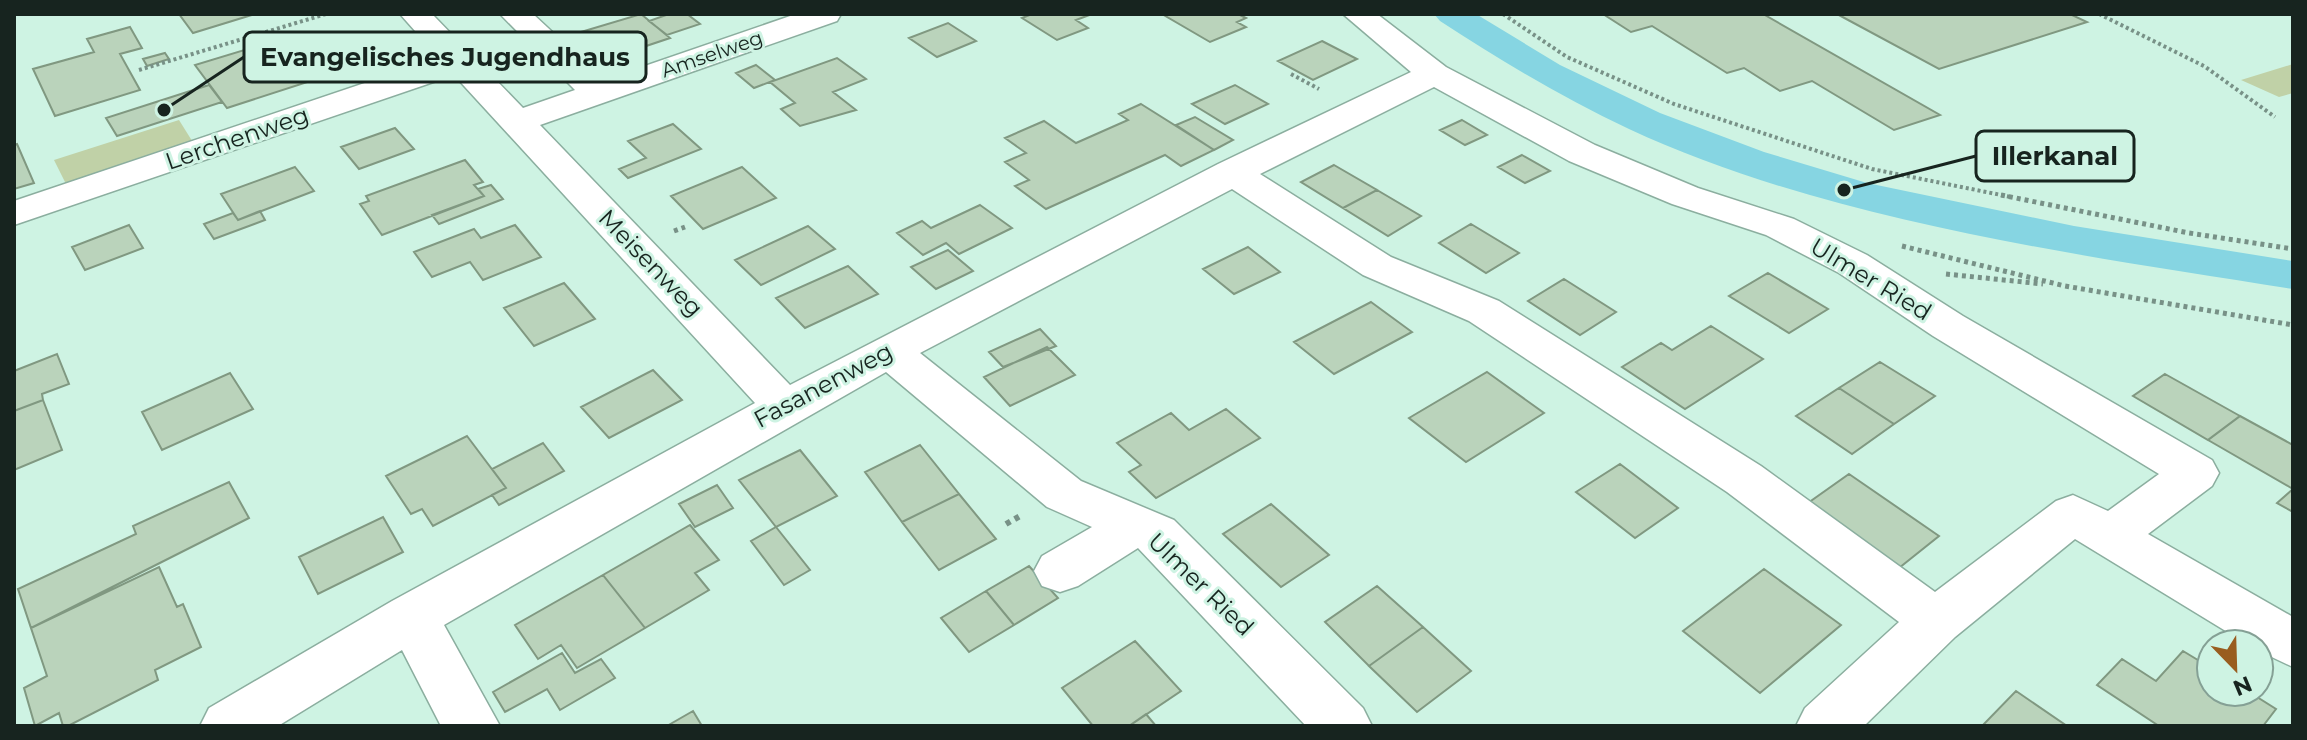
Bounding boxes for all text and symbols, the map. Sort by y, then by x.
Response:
street label: Amselweg [658,25,766,83]
callout: Evangelisches Jugendhaus [244,32,646,82]
text: Evangelisches Jugendhaus [260,41,630,73]
street label: Lerchenweg [162,100,312,176]
callout: Illerkanal [1976,131,2134,181]
text: Illerkanal [1992,140,2118,172]
street label: Meisenweg [593,203,709,323]
street label: Ulmer Ried [1805,232,1937,326]
street label: Fasanenweg [749,336,897,434]
street label: Ulmer Ried [1142,526,1260,642]
north arrow [2195,628,2275,708]
text: N [2229,670,2256,702]

